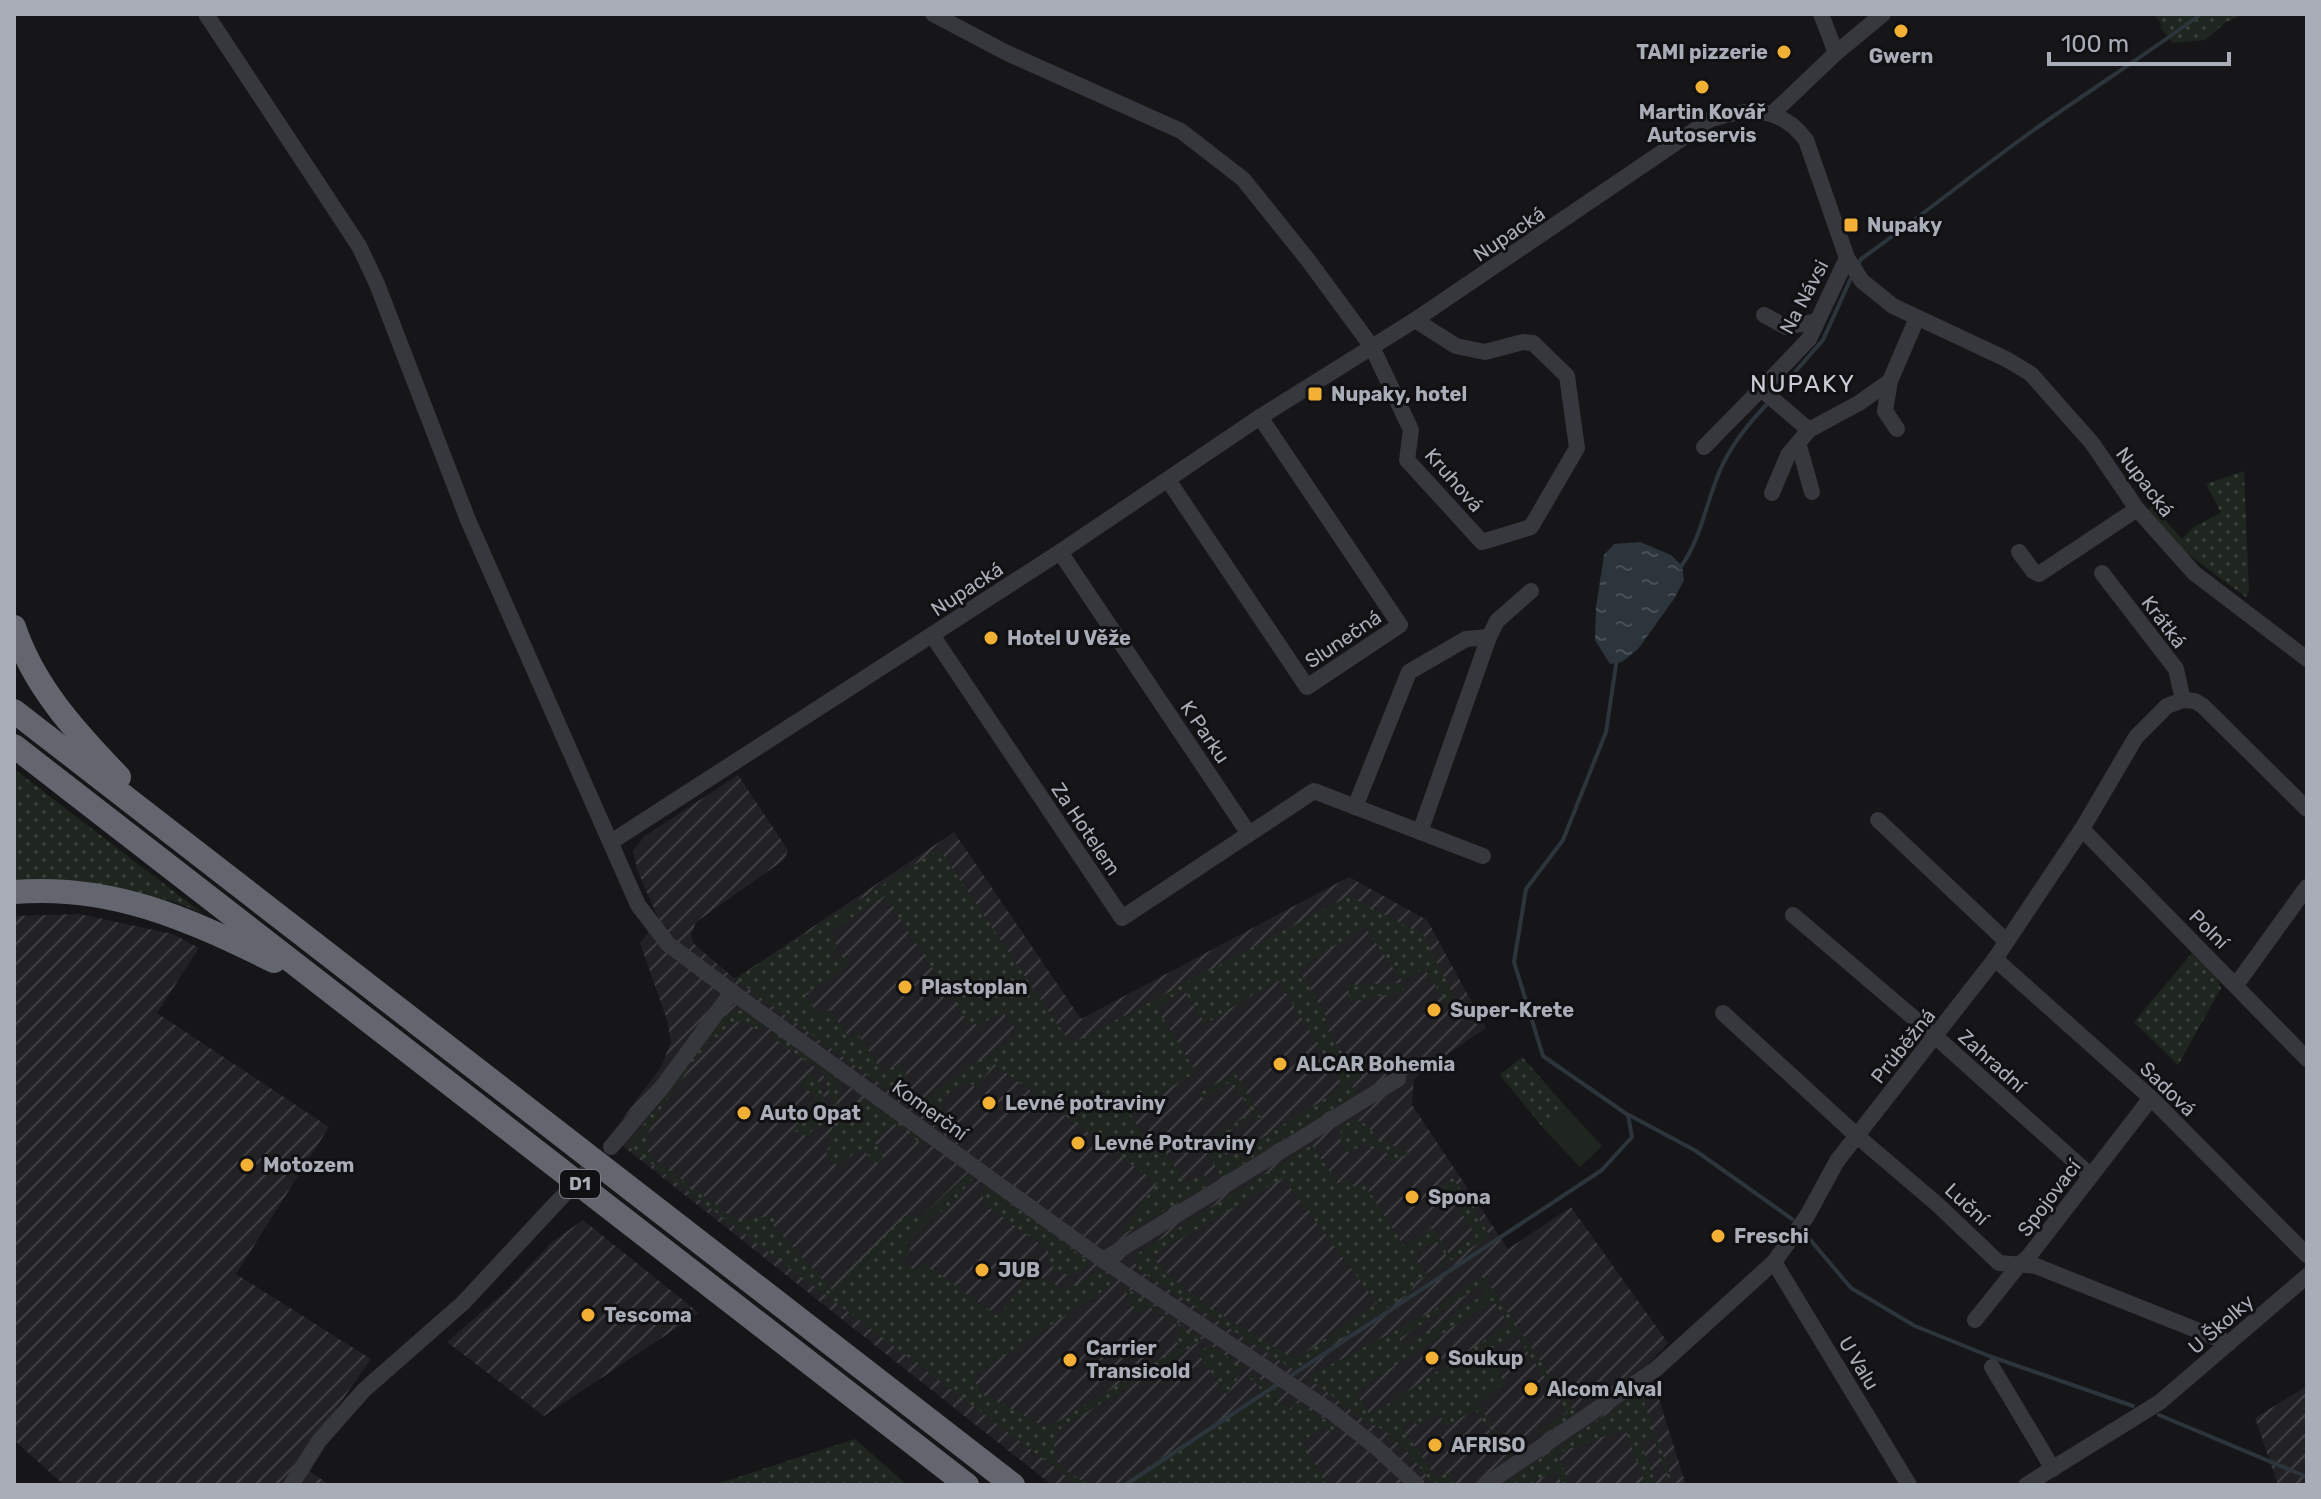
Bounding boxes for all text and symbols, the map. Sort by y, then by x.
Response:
scale bar [2049,16,2229,66]
marker: Gwern [1892,22,1910,40]
text: 100 m [2061,30,2129,58]
place label: TAMI pizzerie [1636,40,1768,64]
marker: TAMI pizzerie [1775,43,1793,61]
place label: Gwern [1869,44,1933,68]
marker: Martin Kovář Autoservis [1693,78,1711,96]
place label: Martin Kovář Autoservis [1639,100,1765,147]
street label: Nupacká [1469,201,1549,267]
place label: Nupaky [1867,213,1942,237]
marker: Nupaky [1842,216,1860,234]
street label: Na Návsi [1775,256,1833,338]
district label: NUPAKY [1750,370,1856,398]
place label: Nupaky, hotel [1331,382,1467,406]
marker: Nupaky, hotel [1306,385,1324,403]
street label: Nupacká [2111,442,2179,522]
street label: Kruhová [1420,443,1488,517]
street label: Nupacká [926,557,1008,621]
street label: Krátká [2137,591,2191,653]
street label: Slunečná [1300,605,1386,673]
place label: Hotel U Věže [1007,626,1131,650]
marker: Hotel U Věže [982,629,1000,647]
street label: K Parku [1175,696,1235,768]
street label: Za Hotelem [1046,778,1126,880]
street label: Polní [2184,904,2235,955]
place label: Plastoplan [921,975,1028,999]
marker: Plastoplan [896,978,914,996]
place label: Super-Krete [1450,998,1574,1022]
marker: Super-Krete [1425,1001,1443,1019]
street label: Průběžná [1866,1004,1940,1088]
street label: Zahradní [1953,1024,2032,1098]
place label: ALCAR Bohemia [1296,1052,1455,1076]
marker: ALCAR Bohemia [1271,1055,1289,1073]
street label: Sadová [2135,1057,2201,1121]
street label: Komerční [888,1075,973,1146]
place label: Levné potraviny [1005,1091,1166,1115]
marker: Levné potraviny [980,1094,998,1112]
place label: Auto Opat [760,1101,861,1125]
marker: Auto Opat [735,1104,753,1122]
place label: Levné Potraviny [1094,1131,1256,1155]
marker: Levné Potraviny [1069,1134,1087,1152]
place label: Motozem [263,1153,354,1177]
street label: Spojovací [2012,1154,2086,1241]
marker: Motozem [238,1156,256,1174]
road number: D1 [560,1170,600,1198]
street label: Luční [1940,1178,1995,1231]
place label: Spona [1428,1185,1491,1209]
marker: Spona [1403,1188,1421,1206]
place label: Freschi [1734,1224,1809,1248]
marker: Freschi [1709,1227,1727,1245]
place label: JUB [998,1258,1040,1282]
marker: JUB [973,1261,991,1279]
street label: U Školky [2183,1289,2259,1359]
place label: Tescoma [604,1303,692,1327]
marker: Tescoma [579,1306,597,1324]
street label: U Valu [1834,1332,1884,1394]
place label: Carrier Transicold [1086,1336,1190,1383]
place label: Soukup [1448,1346,1523,1370]
marker: Soukup [1423,1349,1441,1367]
marker: Carrier Transicold [1061,1351,1079,1369]
place label: Alcom Alval [1547,1377,1662,1401]
marker: Alcom Alval [1522,1380,1540,1398]
place label: AFRISO [1451,1433,1525,1457]
marker: AFRISO [1426,1436,1444,1454]

